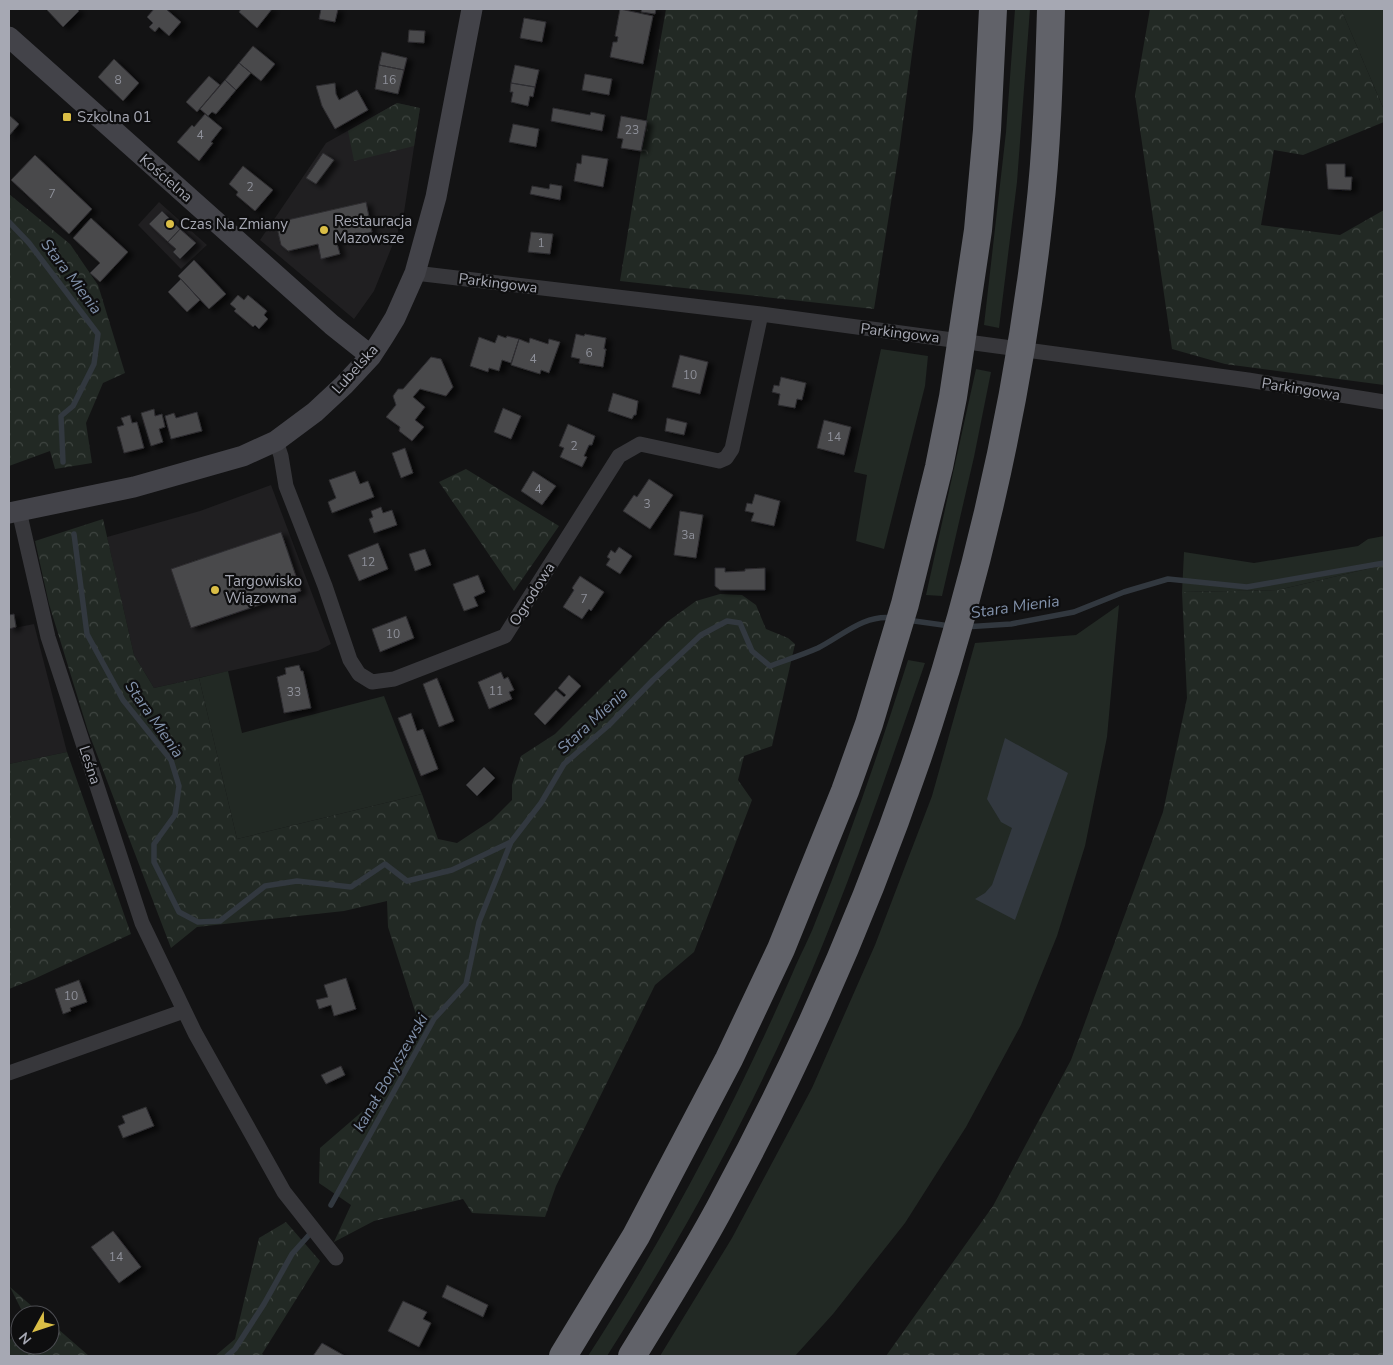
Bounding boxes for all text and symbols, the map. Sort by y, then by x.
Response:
house number: 8 [114,72,122,88]
house number: 16 [382,72,396,88]
place label: Szkolna 01 [77,107,152,127]
marker: Szkolna 01 [61,111,73,123]
house number: 23 [625,122,639,138]
house number: 4 [196,127,204,143]
street label: Kościelna [135,149,197,207]
house number: 2 [246,179,254,195]
house number: 7 [48,186,56,202]
place label: Restauracja Mazowsze [334,211,412,248]
place label: Czas Na Zmiany [180,214,288,234]
marker: Czas Na Zmiany [164,218,176,230]
marker: Restauracja Mazowsze [318,224,330,236]
water label: Stara Mienia [36,234,107,319]
house number: 1 [537,235,545,251]
street label: Parkingowa [457,268,539,298]
street label: Parkingowa [859,318,941,348]
street label: Lubelska [327,340,383,398]
house number: 6 [585,345,593,361]
house number: 4 [529,351,537,367]
house number: 10 [683,367,697,383]
street label: Parkingowa [1260,373,1342,405]
house number: 14 [827,429,841,445]
house number: 2 [570,438,578,454]
house number: 4 [534,481,542,497]
house number: 3 [643,496,651,512]
house number: 3a [681,527,695,543]
house number: 12 [361,554,375,570]
street label: Ogrodowa [505,558,559,630]
place label: Targowisko Wiązowna [225,571,302,608]
marker: Targowisko Wiązowna [209,584,221,596]
water label: Stara Mienia [969,590,1061,624]
house number: 7 [580,591,588,607]
house number: 10 [386,626,400,642]
water label: Stara Mienia [120,677,189,762]
water label: Stara Mienia [553,682,633,759]
house number: 11 [489,683,503,699]
house number: 33 [287,684,301,700]
street label: Leśna [74,743,106,787]
house number: 10 [64,988,78,1004]
water label: kanał Boryszewski [348,1009,434,1135]
house number: 14 [109,1249,123,1265]
north arrow [10,1305,60,1355]
text: N [15,1328,36,1348]

